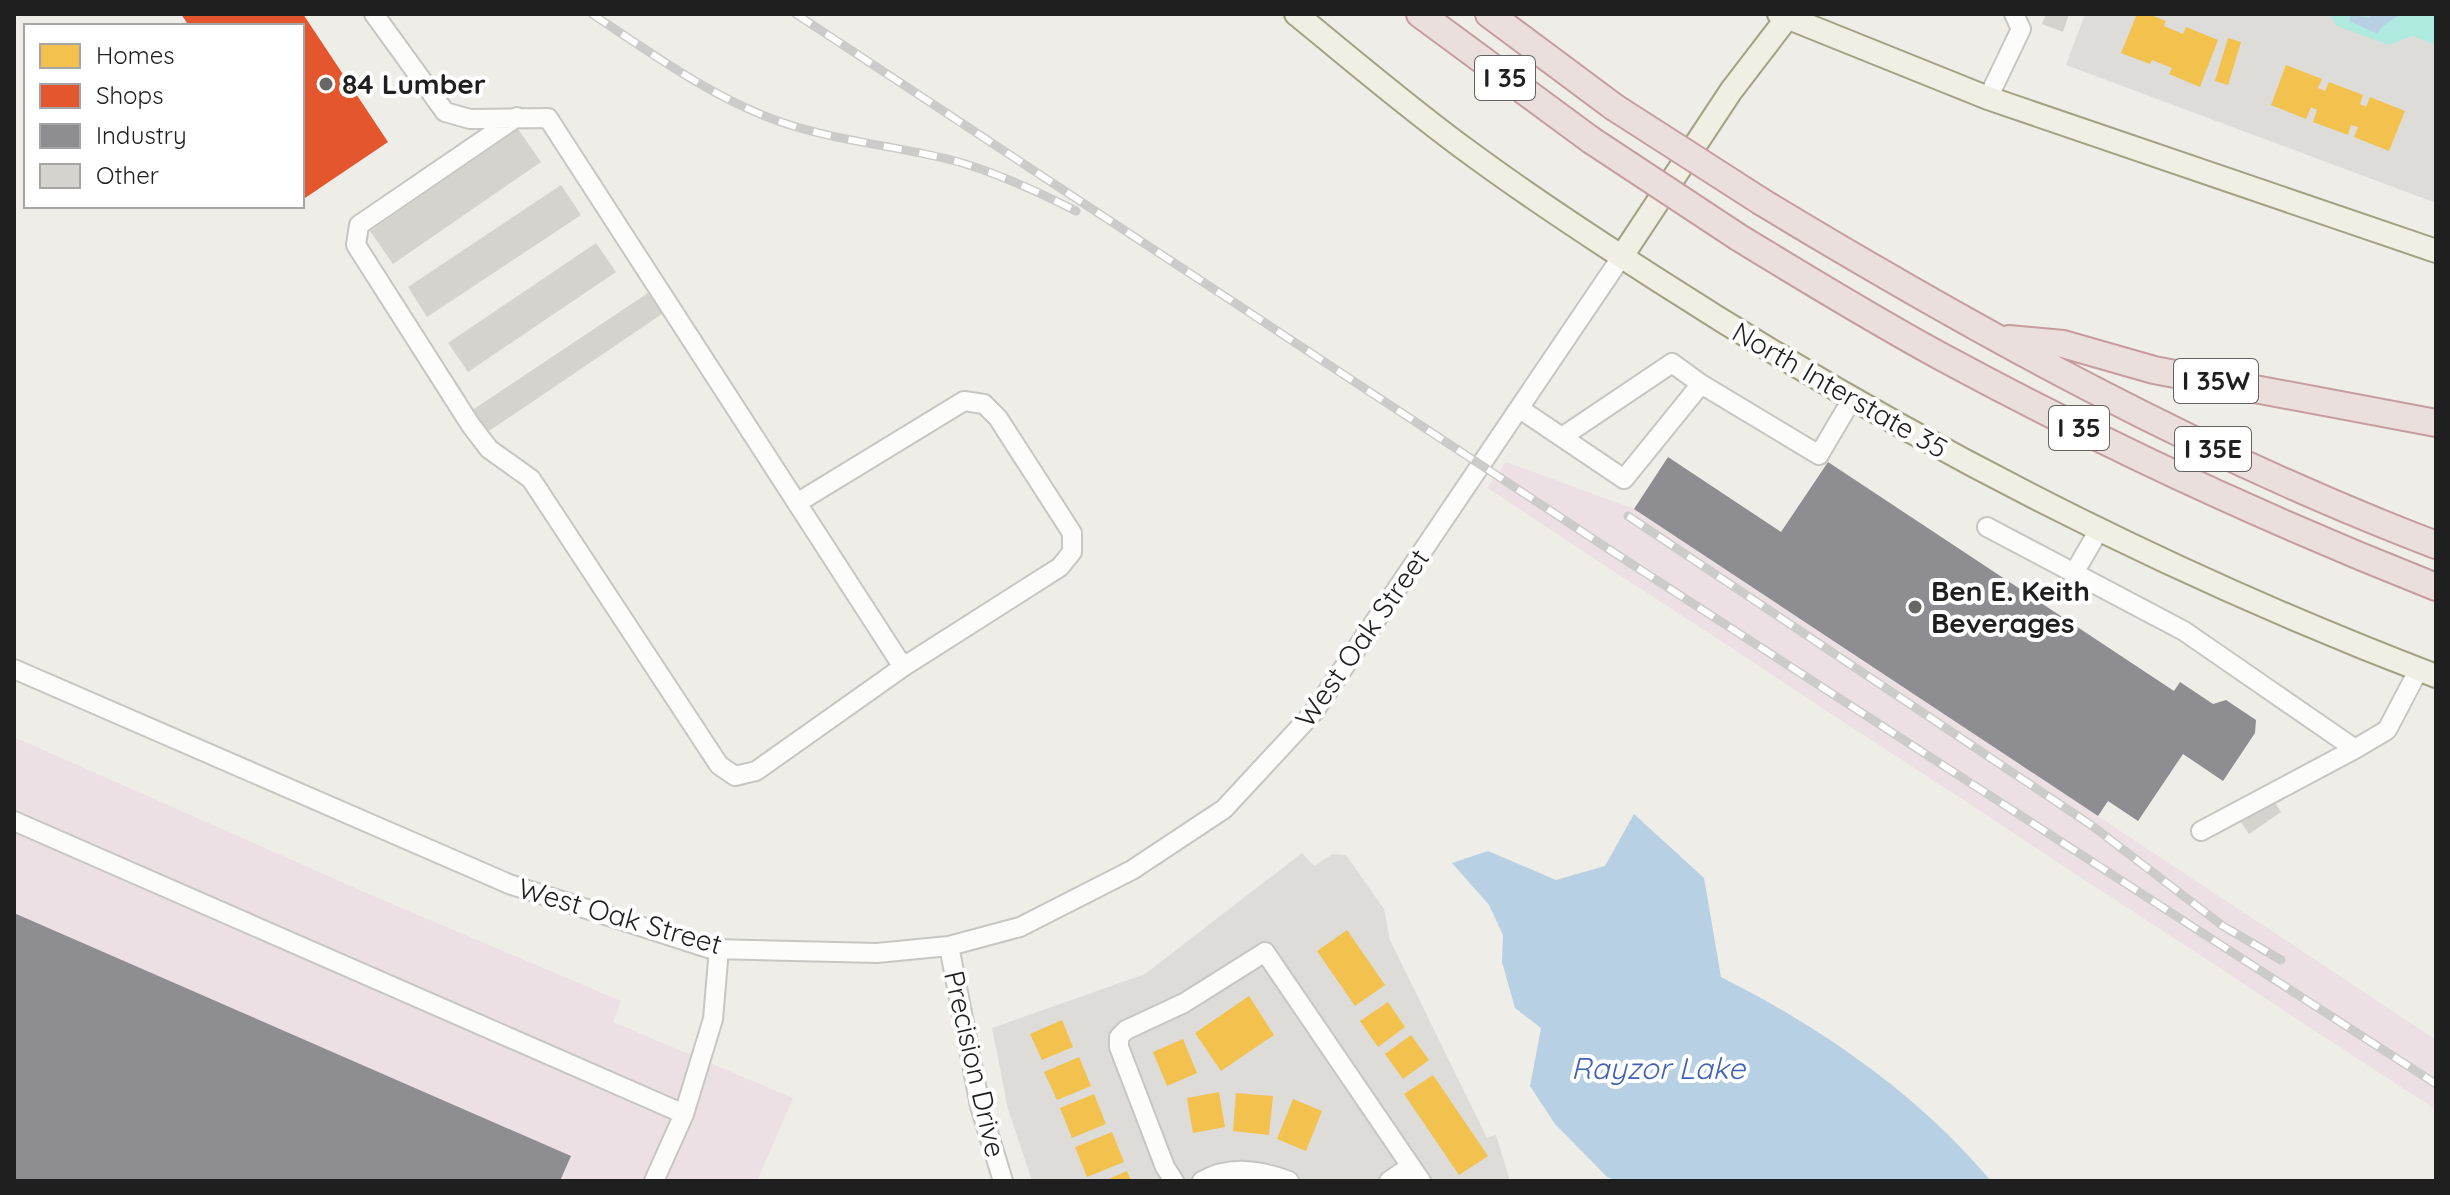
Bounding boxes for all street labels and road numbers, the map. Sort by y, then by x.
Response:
road number: I 35 [1475,56,1535,100]
street label: North Interstate 35 [1726,314,1954,465]
road number: I 35W [2174,359,2258,403]
road number: I 35 [2049,406,2109,450]
road number: I 35E [2175,427,2251,471]
street label: West Oak Street [1287,542,1436,734]
street label: West Oak Street [514,870,726,961]
street label: Precision Drive [937,967,1014,1161]

